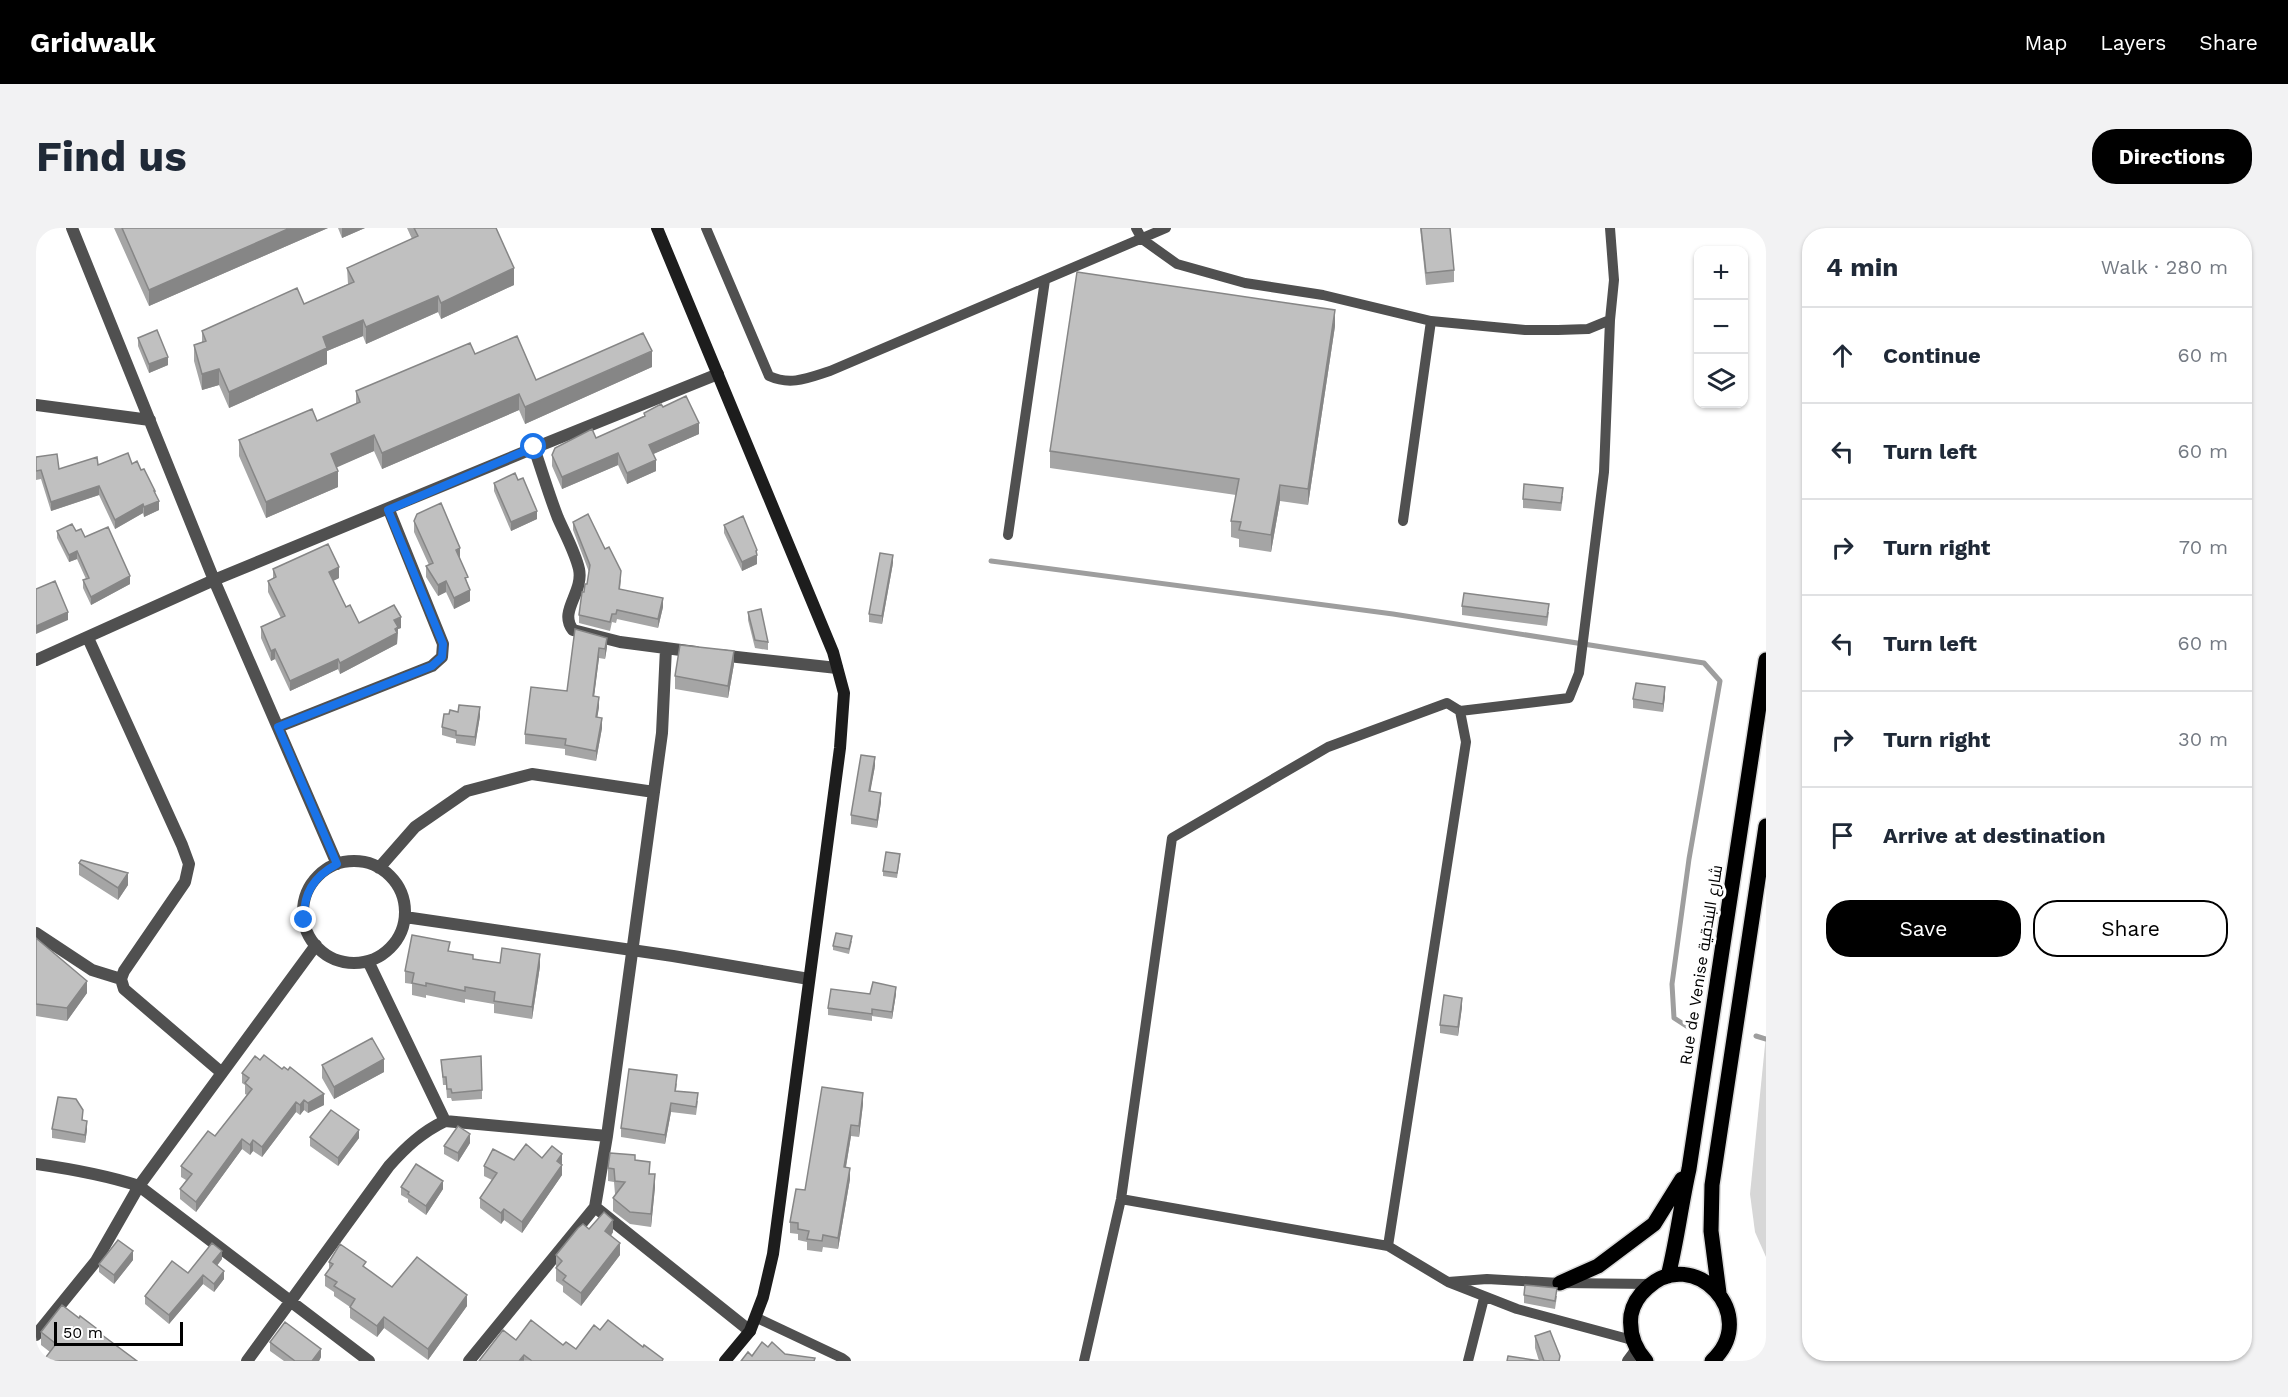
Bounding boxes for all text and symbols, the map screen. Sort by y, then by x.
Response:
text: Gridwalk [30,26,156,59]
text: Map [2024,30,2067,55]
text: Layers [2100,30,2166,55]
text: Share [2199,30,2258,55]
button: Directions [2092,129,2252,184]
text: Find us [36,132,187,181]
map controls [1694,246,1748,408]
button: + [1694,246,1748,300]
text: 4 min [1826,252,1898,282]
text: Walk · 280 m [2101,255,2228,279]
button: − [1694,300,1748,354]
icon: ahead [1826,339,1859,372]
text: Continue [1883,343,1981,368]
text: 60 m [2178,343,2228,367]
button: layers [1694,354,1748,408]
route start [520,433,546,459]
icon: left [1826,435,1859,468]
text: Turn left [1883,439,1977,464]
text: 60 m [2178,439,2228,463]
icon: right [1826,531,1859,564]
text: Turn right [1883,535,1990,560]
text: 70 m [2179,535,2228,559]
icon: left [1826,627,1859,660]
text: Turn left [1883,631,1977,656]
text: 60 m [2178,631,2228,655]
icon: right [1826,723,1859,756]
text: Turn right [1883,727,1990,752]
text: 30 m [2178,727,2228,751]
icon: arrive [1826,819,1859,852]
text: Arrive at destination [1883,823,2106,848]
street label: Rue de Venise شارع البندقية [1676,864,1728,1067]
button: Save [1826,900,2021,957]
button: Share [2033,900,2228,957]
route end [290,906,316,932]
scale bar [54,1319,183,1346]
text: 50 m [63,1323,103,1342]

